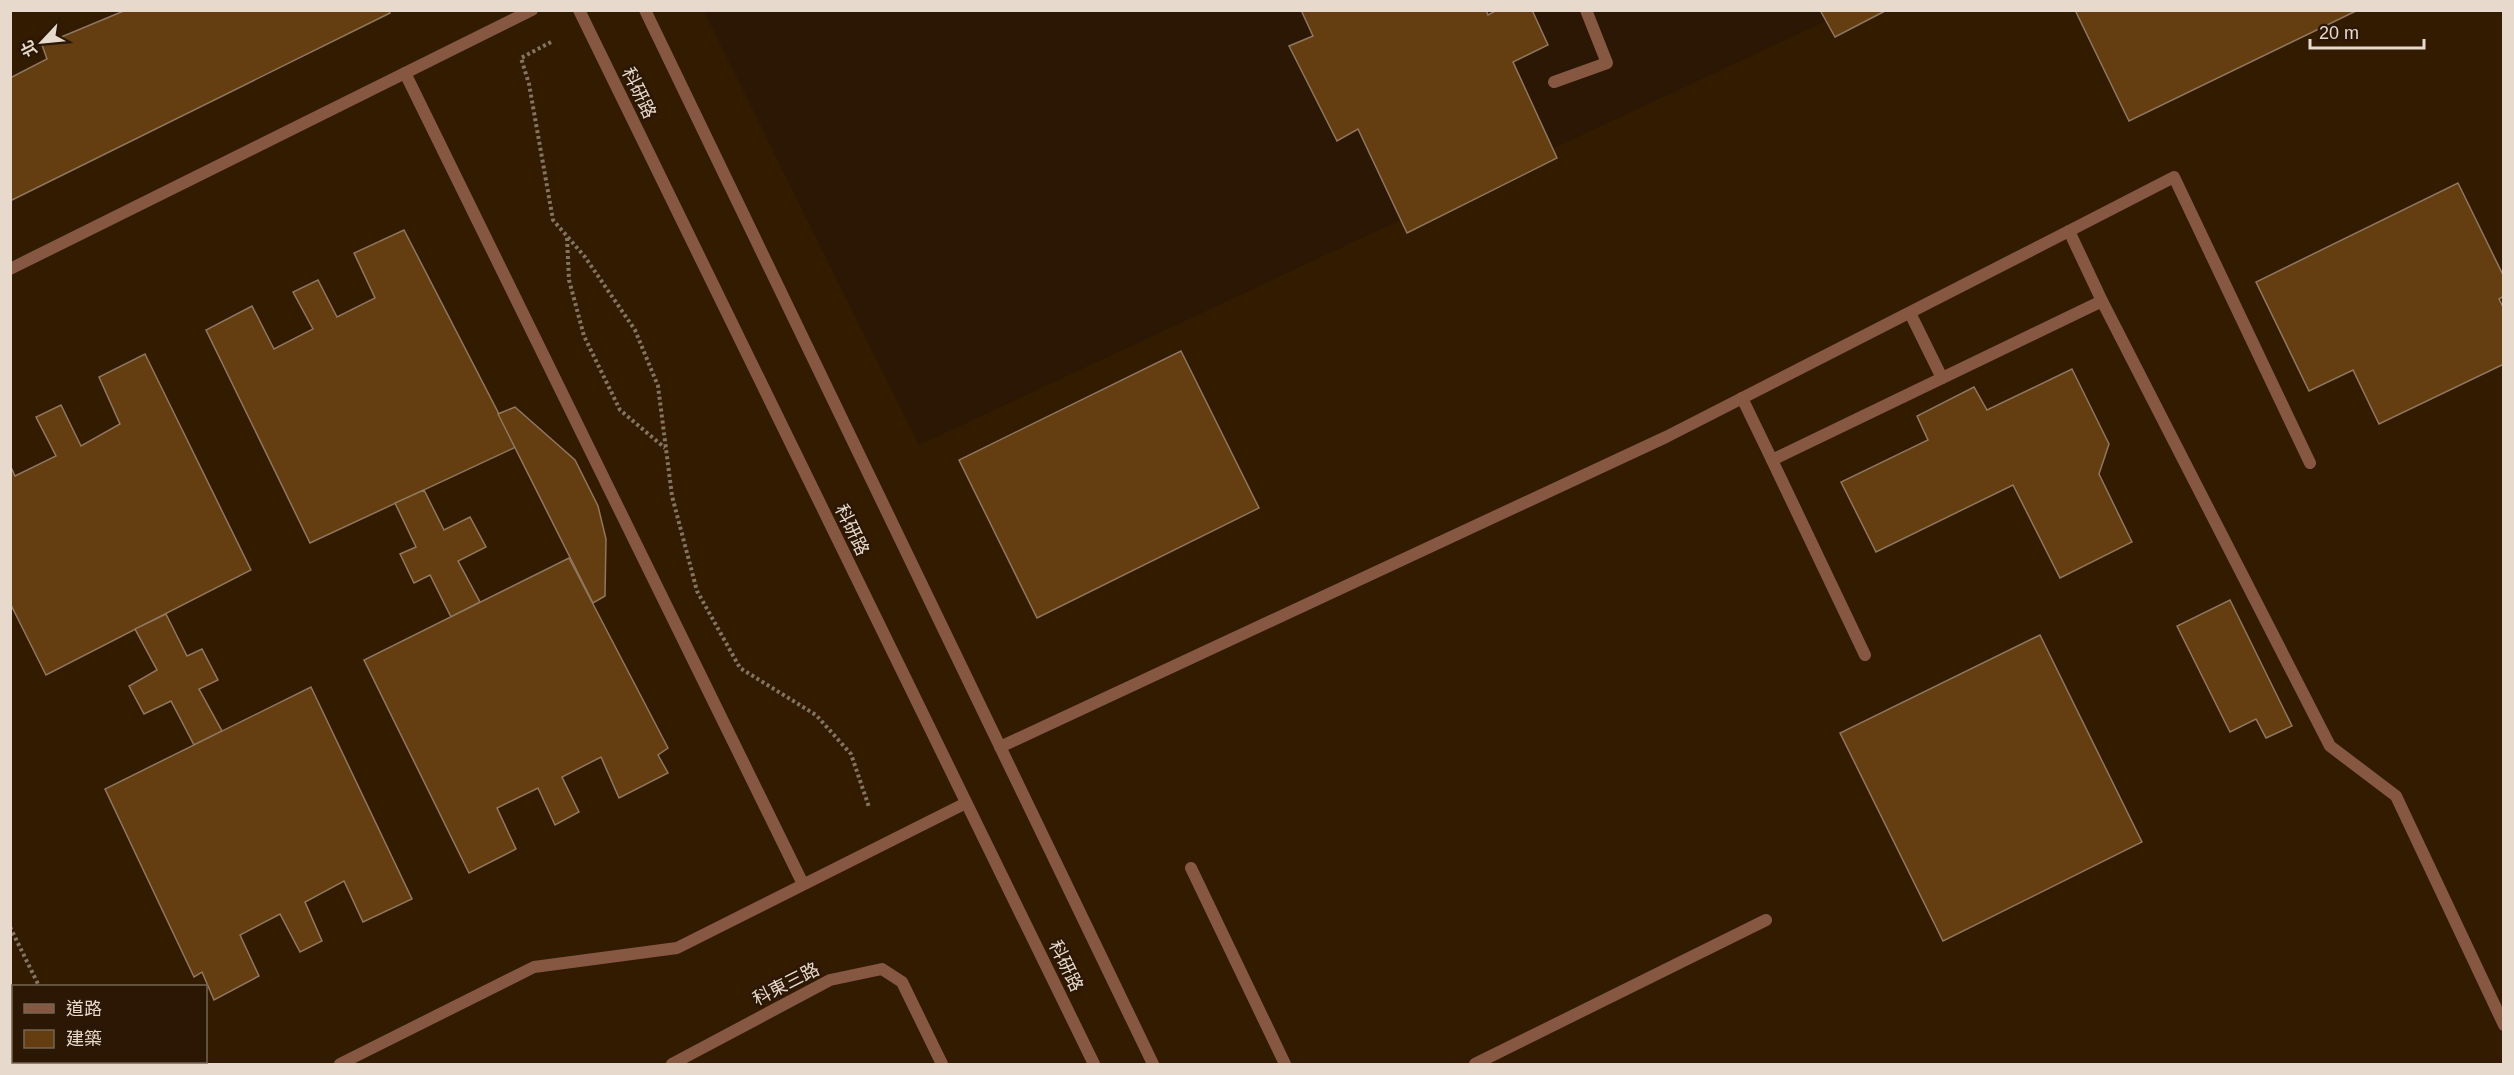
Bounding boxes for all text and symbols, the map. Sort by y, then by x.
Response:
north arrow [12,12,72,72]
scale bar [2310,12,2424,50]
text: 20 m [2319,23,2359,43]
text: 北 [18,37,40,59]
street label: 科研路 [618,64,660,122]
street label: 科研路 [831,501,873,559]
street label: 科研路 [1045,937,1087,995]
street label: 科東三路 [749,959,823,1009]
legend [12,985,207,1063]
text: 道路 [66,999,102,1019]
text: 建築 [66,1029,102,1049]

